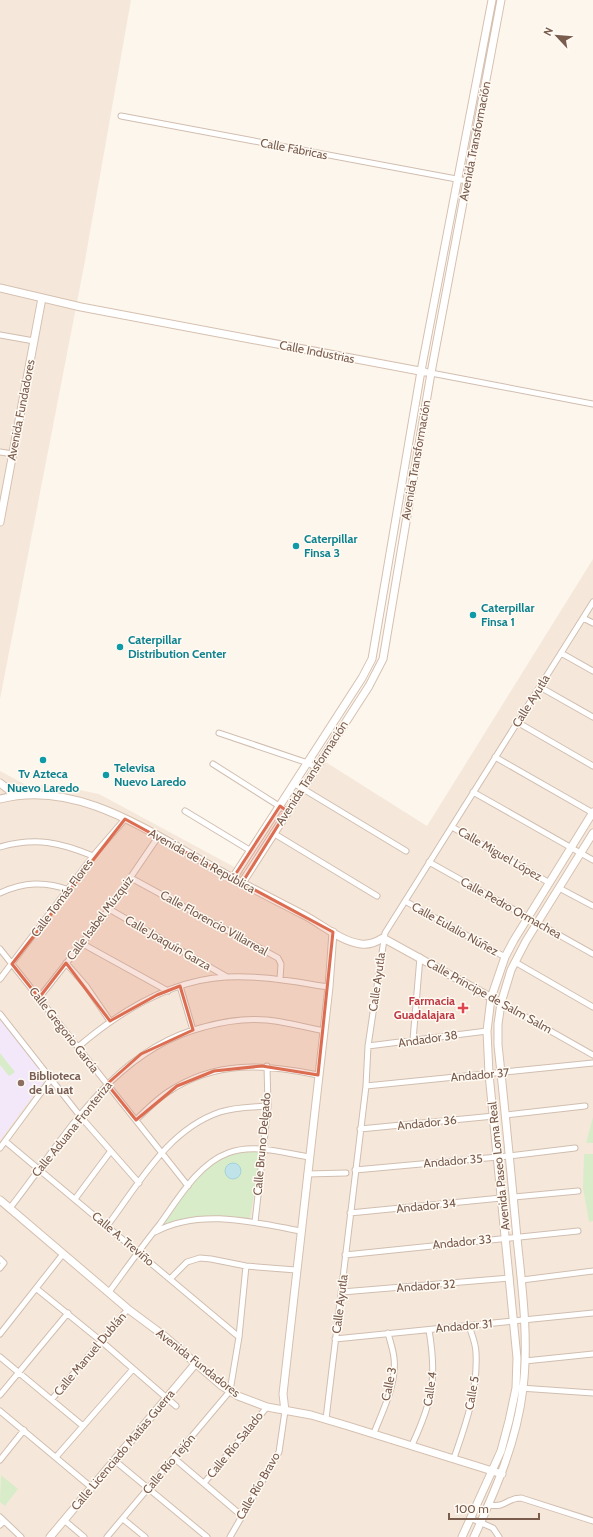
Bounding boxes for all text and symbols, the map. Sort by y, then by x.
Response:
north arrow [537,16,577,56]
text: N [540,25,556,38]
street label: Avenida Transformación [456,80,494,202]
street label: Calle Fábricas [259,135,329,162]
street label: Calle Industrias [278,337,356,366]
street label: Avenida Fundadores [3,358,38,462]
street label: Avenida Transformación [398,398,434,521]
place label: Caterpillar Finsa 3 [304,531,357,560]
marker: Caterpillar Finsa 3 [291,541,301,551]
place label: Caterpillar Finsa 1 [481,600,534,629]
marker: Caterpillar Finsa 1 [468,610,478,620]
place label: Caterpillar Distribution Center [128,632,226,661]
marker: Caterpillar Distribution Center [115,642,125,652]
street label: Calle Ayutla [508,671,553,730]
street label: Avenida Transformación [272,717,351,828]
marker: Tv Azteca Nuevo Laredo [38,755,48,765]
place label: Televisa Nuevo Laredo [114,760,186,789]
place label: Tv Azteca Nuevo Laredo [7,766,79,795]
marker: Televisa Nuevo Laredo [101,770,111,780]
street label: Calle Miguel López [455,823,545,884]
street label: Avenida de la República [146,825,258,896]
street label: Calle Tomás Flores [27,856,96,940]
street label: Calle Isabel Múzquiz [63,872,137,963]
street label: Calle Pedro Ormachea [458,874,565,942]
street label: Calle Florencio Villarreal [158,887,271,959]
street label: Calle Eulalio Núñez [409,899,501,959]
street label: Calle Joaquín Garza [123,912,214,973]
street label: Calle Ayutla [365,951,388,1012]
street label: Calle Príncipe de Salm Salm [424,955,555,1036]
street label: Calle Gregorio García [26,984,103,1076]
place label: Farmacia Guadalajara [394,993,455,1022]
marker: Farmacia Guadalajara [458,1003,468,1013]
street label: Andador 38 [397,1027,459,1050]
street label: Andador 37 [450,1064,510,1085]
place label: Biblioteca de la uat [29,1068,81,1097]
street label: Calle Aduana Fronteriza [28,1077,115,1180]
marker: Biblioteca de la uat [16,1078,26,1088]
street label: Calle Bruno Delgado [250,1091,274,1196]
street label: Avenida Paseo Loma Real [484,1101,513,1231]
street label: Andador 36 [397,1112,458,1133]
street label: Andador 35 [423,1150,483,1171]
street label: Andador 34 [395,1195,456,1216]
street label: Calle A. Treviño [89,1208,158,1269]
street label: Andador 33 [432,1231,492,1252]
street label: Calle Ayutla [328,1273,351,1334]
street label: Andador 32 [396,1276,456,1295]
street label: Calle Manuel Dublán [50,1309,129,1399]
street label: Andador 31 [435,1316,493,1335]
street label: Avenida Fundadores [153,1325,243,1400]
street label: Calle 3 [378,1366,399,1402]
street label: Calle 4 [420,1371,439,1407]
street label: Calle 5 [461,1375,482,1411]
street label: Calle Licenciado Matías Guerra [68,1386,178,1513]
street label: Calle Río Salado [203,1408,266,1481]
street label: Calle Río Tejón [139,1430,198,1497]
street label: Calle Río Bravo [232,1449,283,1522]
scale bar [449,1495,539,1521]
text: 100 m [455,1501,489,1516]

